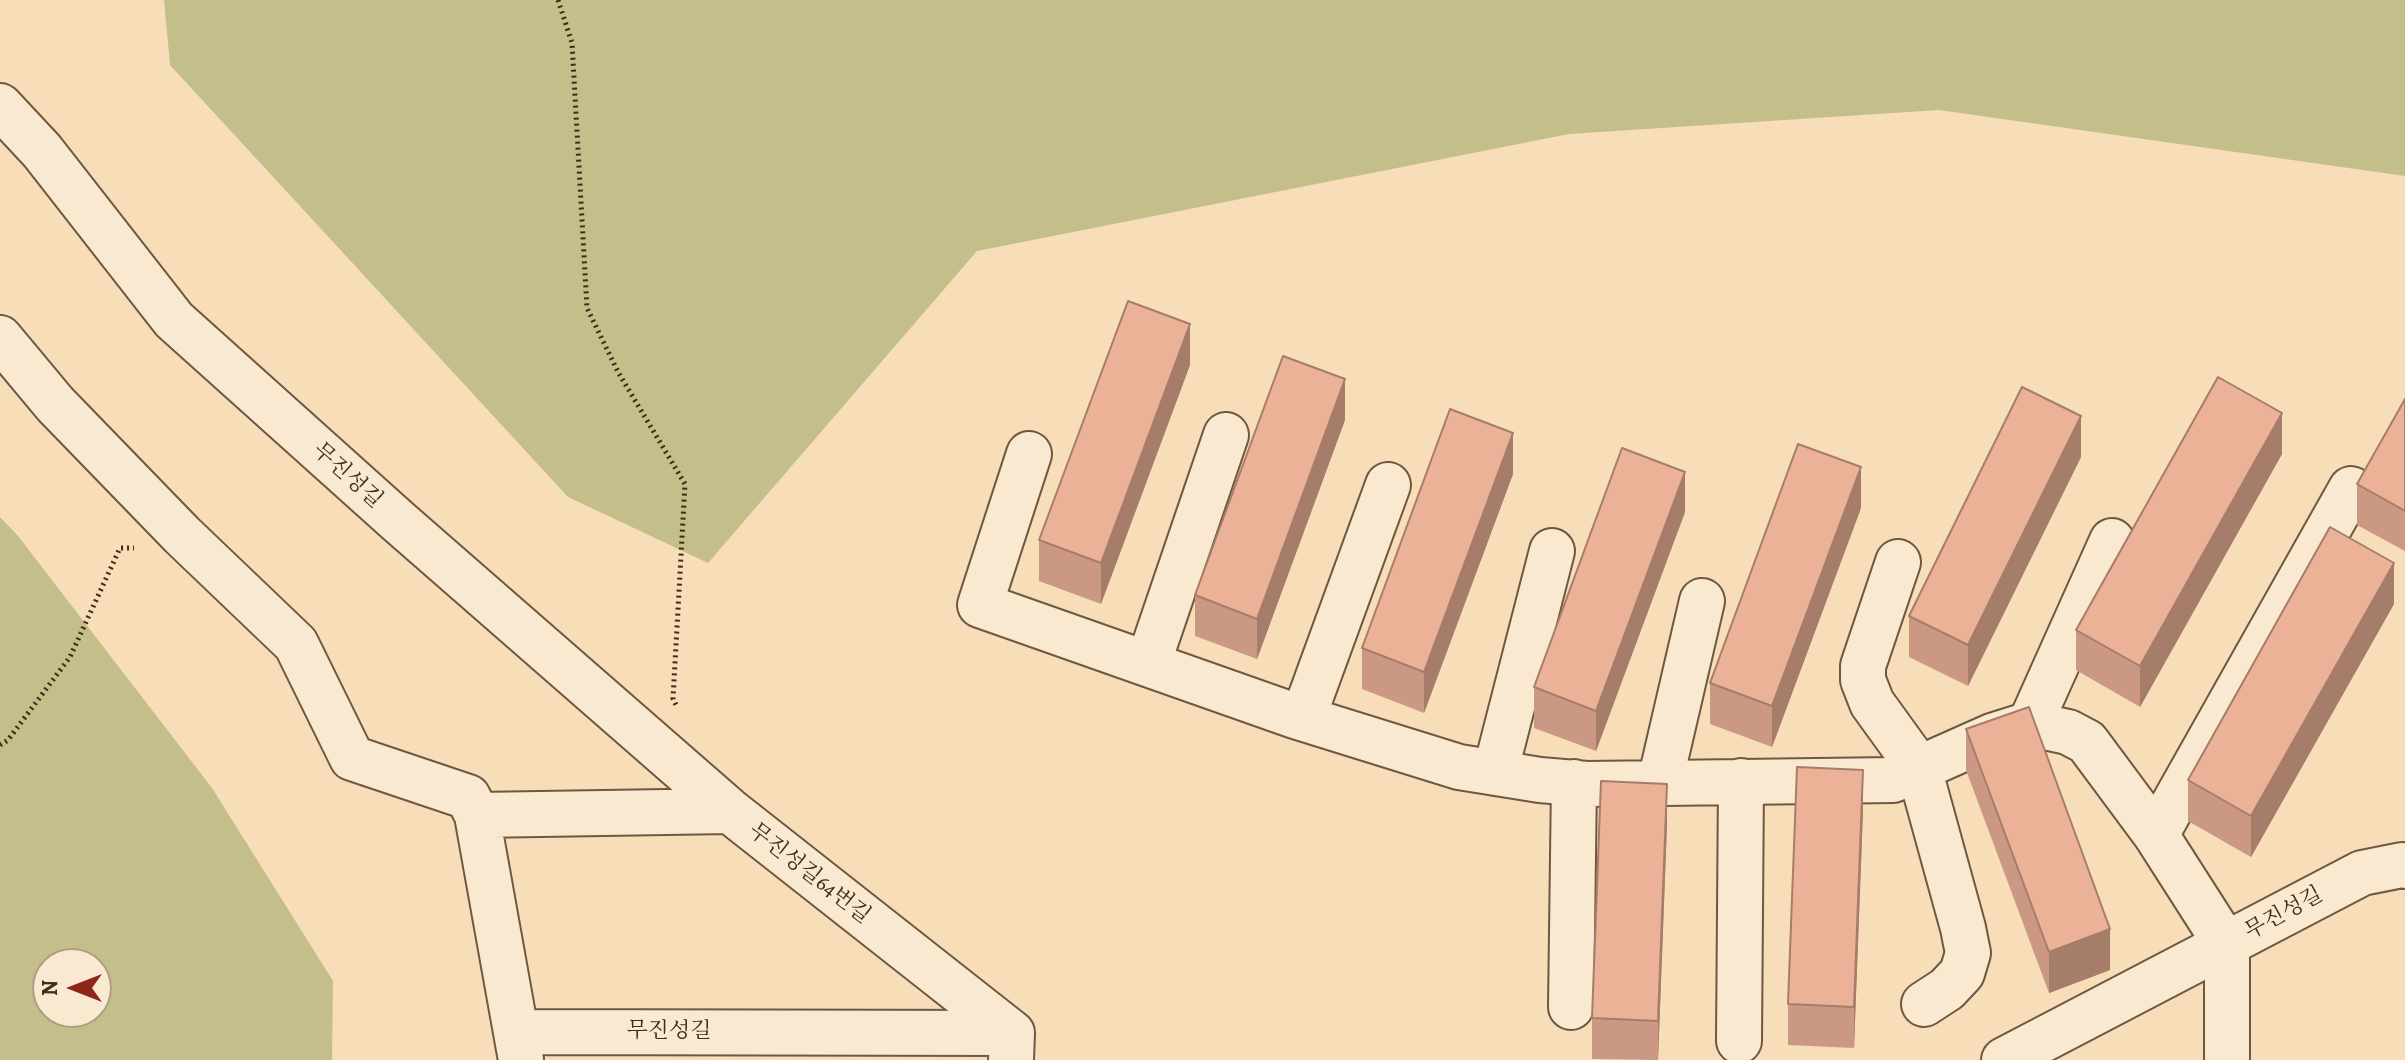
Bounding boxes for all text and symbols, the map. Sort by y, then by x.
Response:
street label: 무진성길 [307,438,387,514]
street label: 무진성길64번길 [743,818,875,930]
street label: 무진성길 [2240,882,2328,946]
north arrow [32,948,112,1028]
text: N [35,980,65,996]
street label: 무진성길 [626,1019,712,1045]

